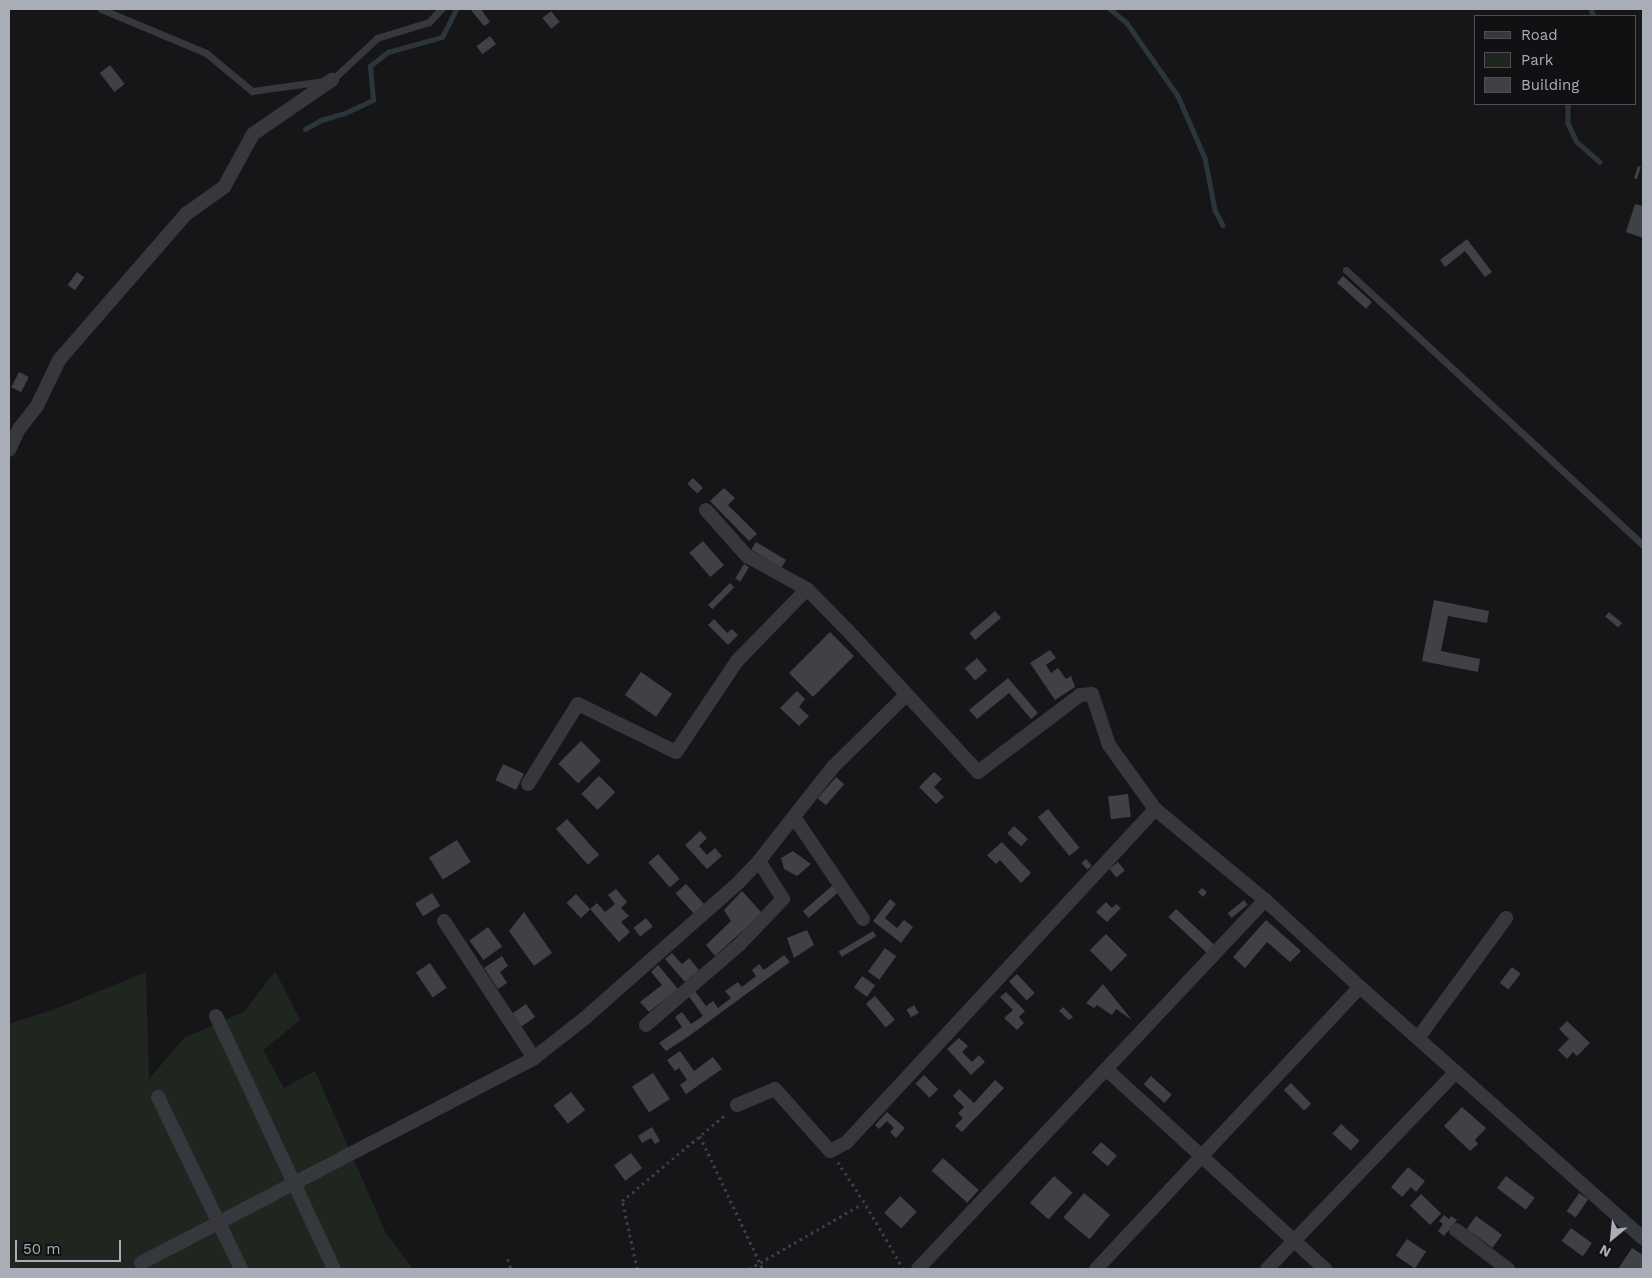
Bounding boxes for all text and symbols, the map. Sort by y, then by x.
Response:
legend [1474,15,1637,105]
text: Road [1521,26,1558,44]
text: Park [1521,51,1553,69]
text: Building [1521,76,1579,94]
north arrow [1587,1213,1637,1263]
scale bar [18,1230,124,1262]
text: 50 m [23,1240,60,1258]
text: N [1597,1242,1613,1261]

